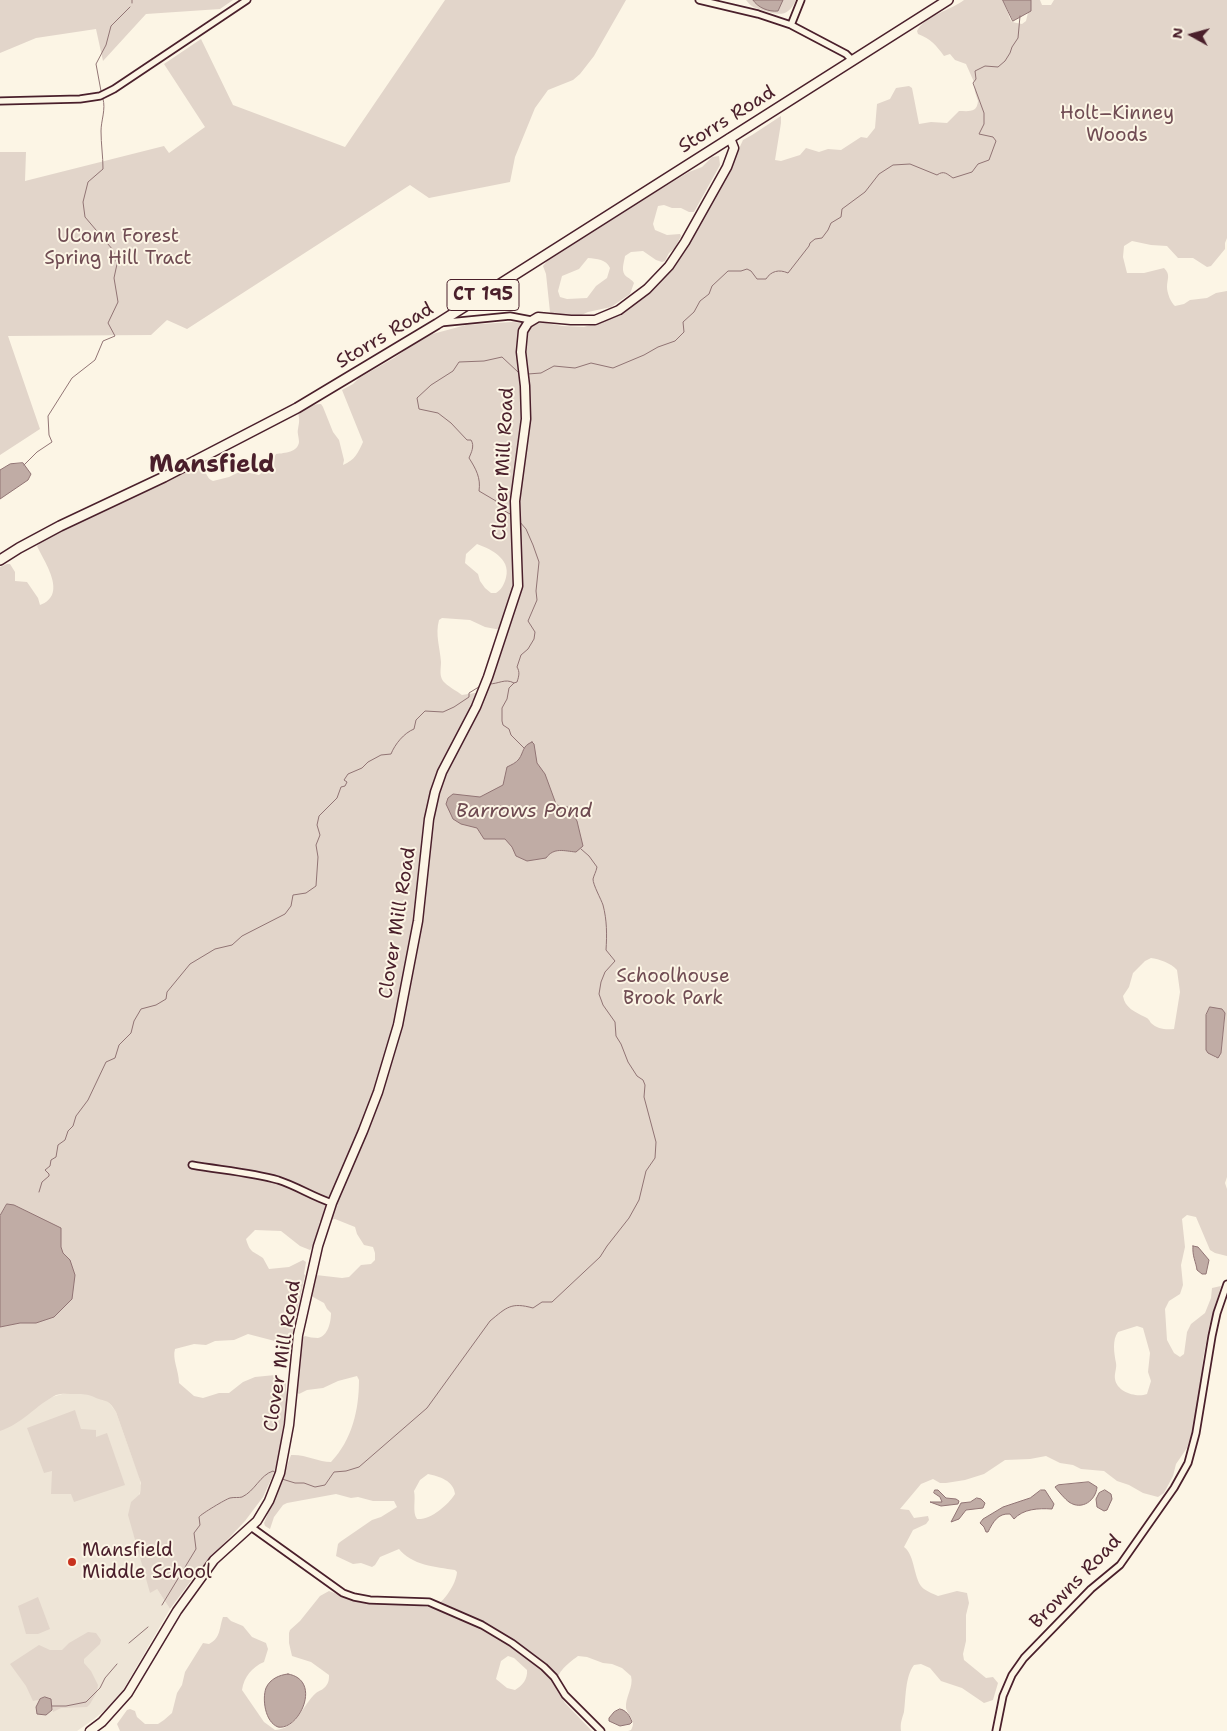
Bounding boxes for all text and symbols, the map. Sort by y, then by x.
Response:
north arrow [1167,10,1217,60]
text: N [1168,27,1187,40]
street label: Storrs Road [674,81,780,159]
park label: Holt–Kinney Woods [1060,103,1174,147]
park label: UConn Forest Spring Hill Tract [44,226,192,270]
road number: CT 195 [447,280,519,310]
street label: Storrs Road [332,298,438,374]
street label: Clover Mill Road [489,387,519,541]
district label: Mansfield [149,452,275,480]
water label: Barrows Pond [456,800,592,824]
street label: Clover Mill Road [375,846,421,1000]
park label: Schoolhouse Brook Park [616,966,730,1010]
street label: Clover Mill Road [260,1279,306,1433]
street label: Browns Road [1025,1530,1127,1634]
place label: Mansfield Middle School [82,1540,212,1584]
marker: Mansfield Middle School [66,1556,78,1568]

